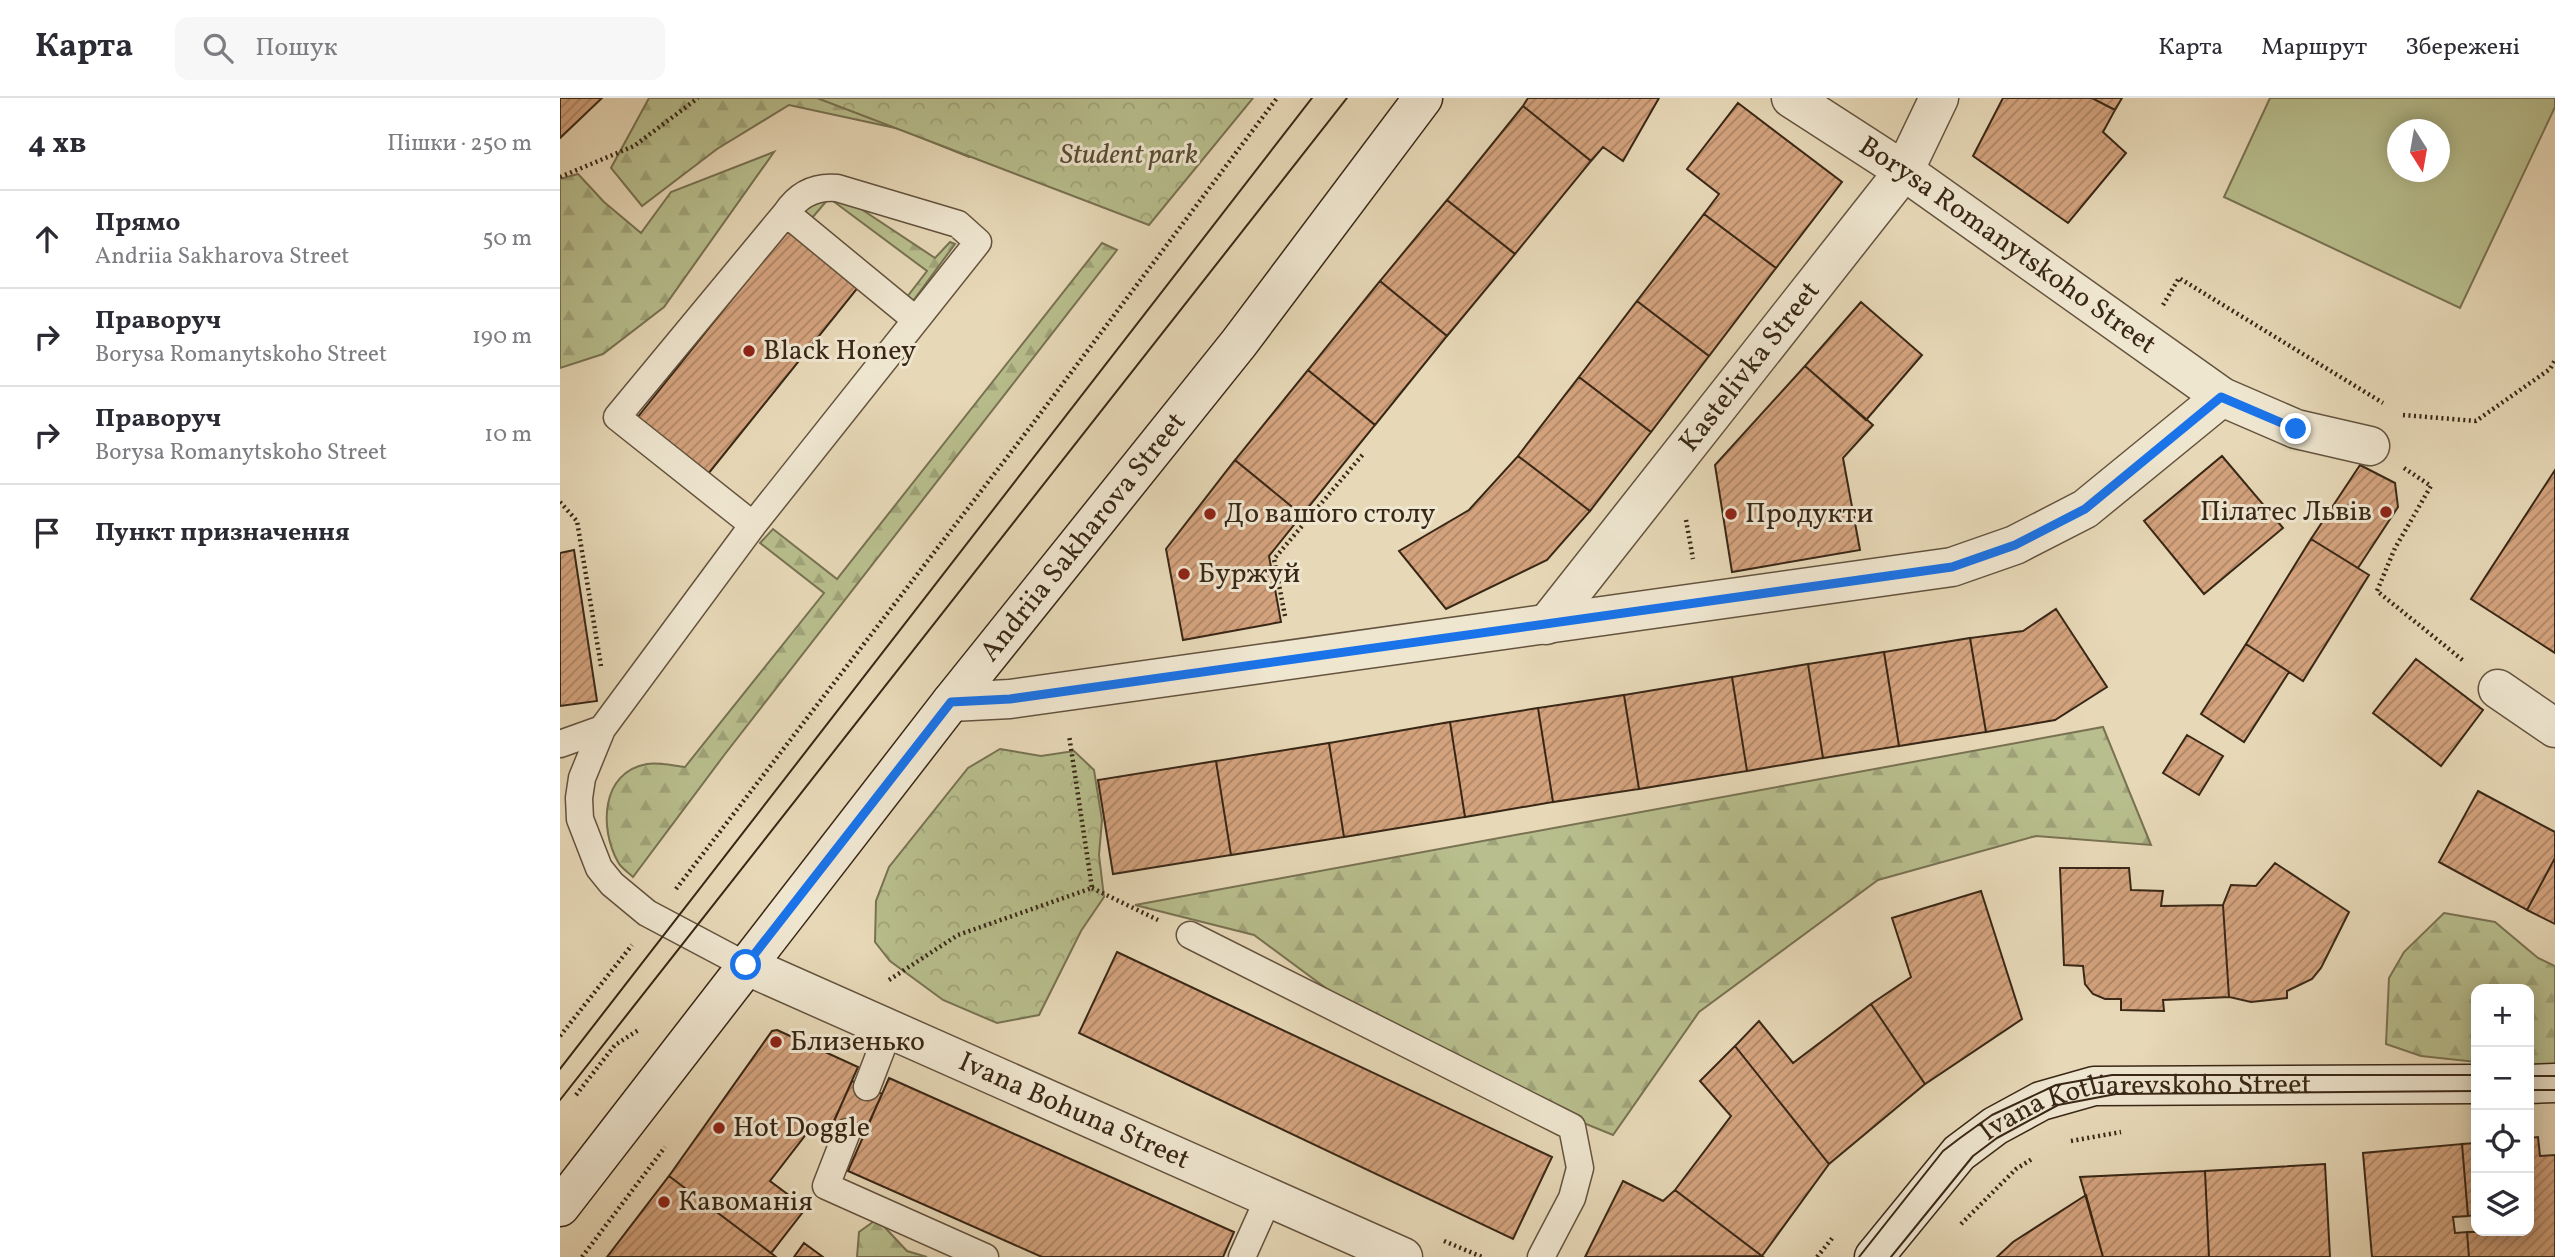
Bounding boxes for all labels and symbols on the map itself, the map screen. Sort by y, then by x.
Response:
north arrow [2387,119,2450,182]
street label: Borysa Romanytskoho Street [1851,127,2164,364]
park label: Student park [1060,136,1198,175]
street label: Kastelivka Street [1670,273,1829,460]
place label: Black Honey [763,332,916,371]
marker: Black Honey [741,343,757,359]
street label: Andriia Sakharova Street [971,404,1195,670]
route end [2280,413,2311,444]
place label: Пілатес Львів [2200,493,2372,532]
place label: До вашого столу [1224,495,1435,534]
place label: Продукти [1745,495,1873,534]
marker: Пілатес Львів [2378,504,2394,520]
marker: До вашого столу [1202,506,1218,522]
marker: Продукти [1723,506,1739,522]
place label: Буржуй [1198,555,1300,594]
marker: Буржуй [1176,566,1192,582]
route start [730,949,761,980]
place label: Близенько [790,1023,925,1062]
marker: Близенько [768,1034,784,1050]
street label: Ivana Bohuna Street [952,1043,1196,1179]
street label: Ivana Kotliarevskoho Street [1971,1065,2311,1151]
place label: Hot Doggle [733,1109,870,1148]
marker: Hot Doggle [711,1120,727,1136]
place label: Кавоманія [678,1183,813,1222]
marker: Кавоманія [656,1194,672,1210]

